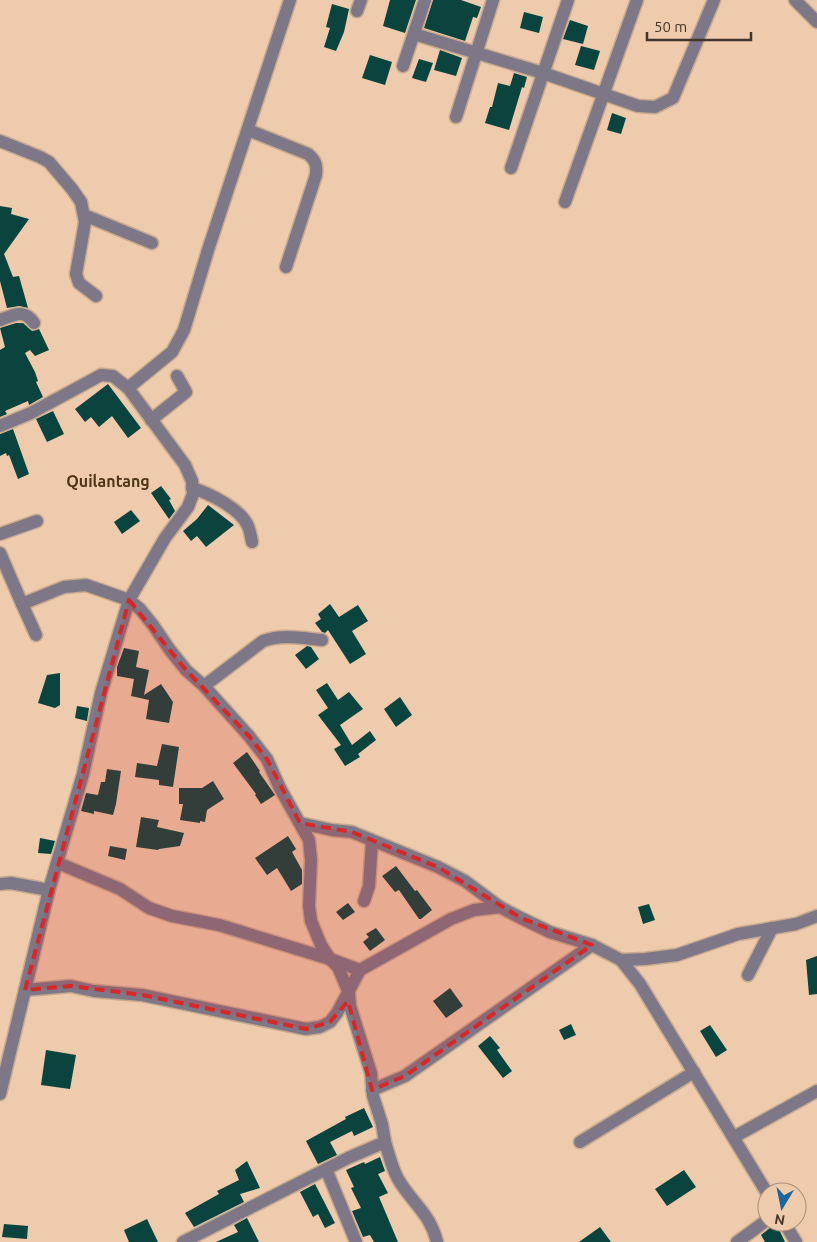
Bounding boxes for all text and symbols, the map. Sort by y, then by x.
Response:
scale bar [647,10,751,42]
text: 50 m [654,18,687,35]
district label: Quilantang [66,472,150,490]
north arrow [757,1182,807,1232]
text: N [773,1211,786,1229]

